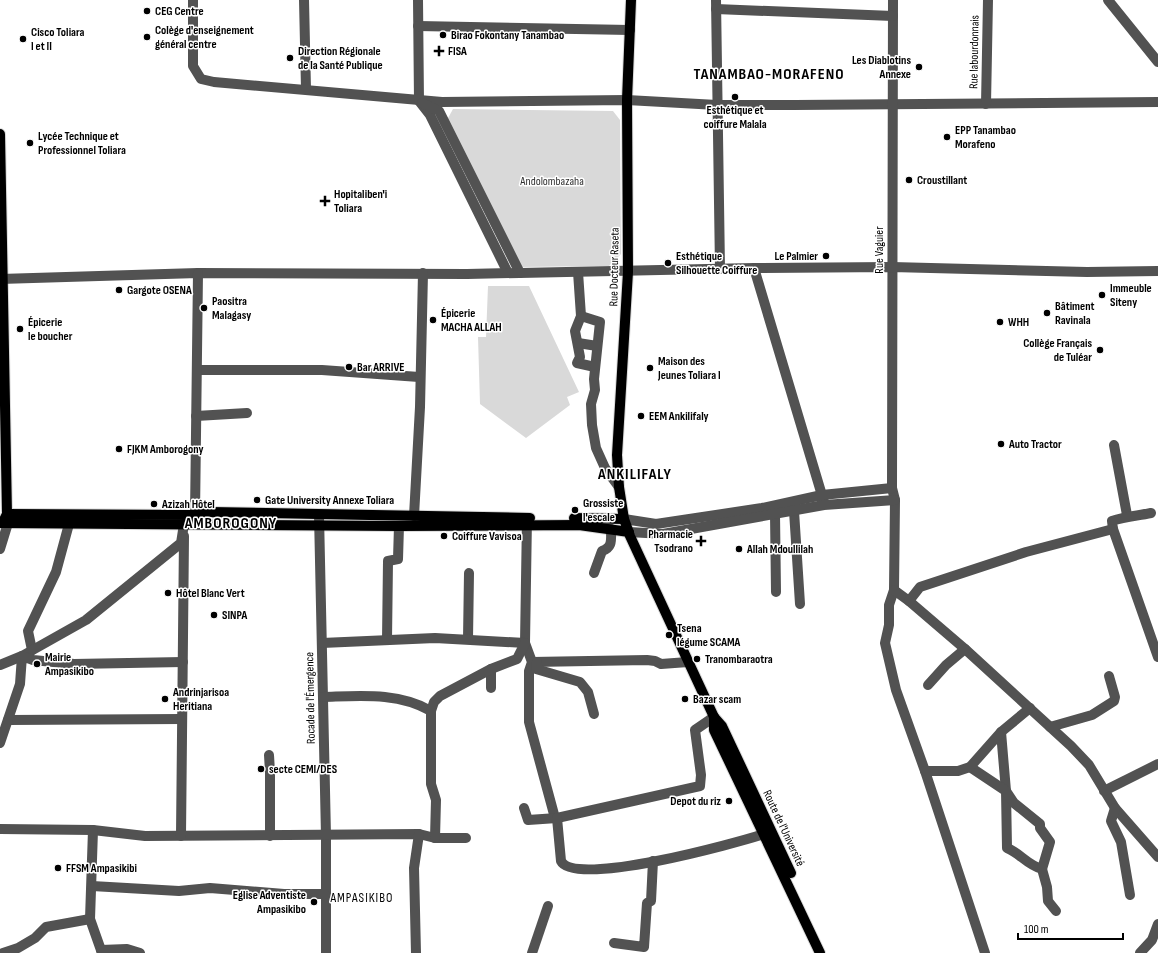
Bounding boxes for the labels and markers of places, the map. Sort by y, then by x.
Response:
place label: CEG Centre [155,4,204,19]
marker: CEG Centre [142,6,152,16]
place label: Colège d'enseignement général centre [155,23,254,52]
place label: Cisco Toliara I et II [31,25,85,54]
place label: Birao Fokontany Tanambao [451,28,564,43]
marker: Birao Fokontany Tanambao [438,30,448,40]
marker: Colège d'enseignement général centre [142,32,152,42]
marker: Cisco Toliara I et II [18,34,28,44]
place label: Direction Régionale de la Santé Publique [298,44,383,73]
place label: FISA [448,44,467,59]
marker: FISA [433,45,445,57]
marker: Direction Régionale de la Santé Publique [285,53,295,63]
place label: Les Diablotins Annexe [852,53,911,82]
marker: Les Diablotins Annexe [914,62,924,72]
marker: Esthétique et coiffure Malala [730,92,740,102]
place label: Esthétique et coiffure Malala [703,103,767,132]
place label: EPP Tanambao Morafeno [955,123,1016,152]
place label: Lycée Technique et Professionnel Toliara [38,129,126,158]
marker: EPP Tanambao Morafeno [942,132,952,142]
marker: Lycée Technique et Professionnel Toliara [25,138,35,148]
place label: Croustillant [917,173,967,188]
marker: Croustillant [904,175,914,185]
place label: Hopitaliben'i Toliara [334,187,387,216]
marker: Hopitaliben'i Toliara [319,195,331,207]
place label: Esthétique Silhouette Coiffure [676,249,757,278]
place label: Le Palmier [774,249,818,264]
marker: Le Palmier [821,251,831,261]
marker: Esthétique Silhouette Coiffure [663,258,673,268]
place label: Immeuble Siteny [1110,281,1152,310]
place label: Gargote OSENA [127,283,192,298]
marker: Gargote OSENA [114,285,124,295]
marker: Immeuble Siteny [1097,290,1107,300]
place label: Paositra Malagasy [212,294,251,323]
place label: Bâtiment Ravinala [1055,299,1095,328]
marker: Paositra Malagasy [199,303,209,313]
place label: Épicerie MACHA ALLAH [441,306,502,335]
marker: Bâtiment Ravinala [1042,308,1052,318]
place label: Épicerie le boucher [28,315,73,344]
marker: Épicerie MACHA ALLAH [428,315,438,325]
place label: WHH [1008,315,1029,330]
marker: WHH [995,317,1005,327]
marker: Épicerie le boucher [15,324,25,334]
place label: Collège Français de Tuléar [1023,336,1092,365]
marker: Collège Français de Tuléar [1095,345,1105,355]
place label: Maison des Jeunes Toliara I [657,354,721,383]
place label: Bar ARRIVE [357,360,405,375]
marker: Bar ARRIVE [344,362,354,372]
marker: Maison des Jeunes Toliara I [645,363,655,373]
place label: EEM Ankilifaly [649,409,709,424]
marker: EEM Ankilifaly [636,411,646,421]
place label: Auto Tractor [1008,437,1062,452]
marker: Auto Tractor [996,439,1006,449]
place label: FJKM Amborogony [127,442,204,457]
marker: FJKM Amborogony [114,444,124,454]
place label: Gate University Annexe Toliara [265,493,394,508]
marker: Gate University Annexe Toliara [252,495,262,505]
place label: Grossiste l'escale [583,496,623,525]
place label: Azizah Hôtel [161,497,215,512]
marker: Azizah Hôtel [149,499,159,509]
marker: Grossiste l'escale [570,505,580,515]
place label: Pharmacie Tsodrano [648,527,693,556]
place label: Coiffure Vavisoa [452,529,522,544]
marker: Coiffure Vavisoa [439,531,449,541]
marker: Pharmacie Tsodrano [696,536,706,546]
place label: Allah Mdoullilah [746,542,813,557]
marker: Allah Mdoullilah [734,544,744,554]
place label: Hôtel Blanc Vert [176,586,245,601]
marker: Hôtel Blanc Vert [163,588,173,598]
place label: SINPA [222,608,247,623]
marker: SINPA [209,610,219,620]
place label: Tsena légume SCAMA [677,621,741,650]
marker: Tsena légume SCAMA [664,630,674,640]
place label: Mairie Ampasikibo [44,650,94,679]
place label: Tranombaraotra [705,652,773,667]
marker: Tranombaraotra [692,654,702,664]
marker: Mairie Ampasikibo [32,659,42,669]
place label: Andrinjarisoa Heritiana [172,685,229,714]
place label: Bazar scam [693,692,741,707]
marker: Andrinjarisoa Heritiana [160,694,170,704]
marker: Bazar scam [680,694,690,704]
place label: secte CEMI/DES [269,762,338,777]
marker: secte CEMI/DES [256,764,266,774]
place label: Depot du riz [670,794,721,809]
marker: Depot du riz [724,796,734,806]
place label: FFSM Ampasikibi [66,861,137,876]
marker: FFSM Ampasikibi [53,863,63,873]
place label: Eglise Adventiste Ampasikibo [233,888,306,917]
marker: Eglise Adventiste Ampasikibo [309,897,319,907]

